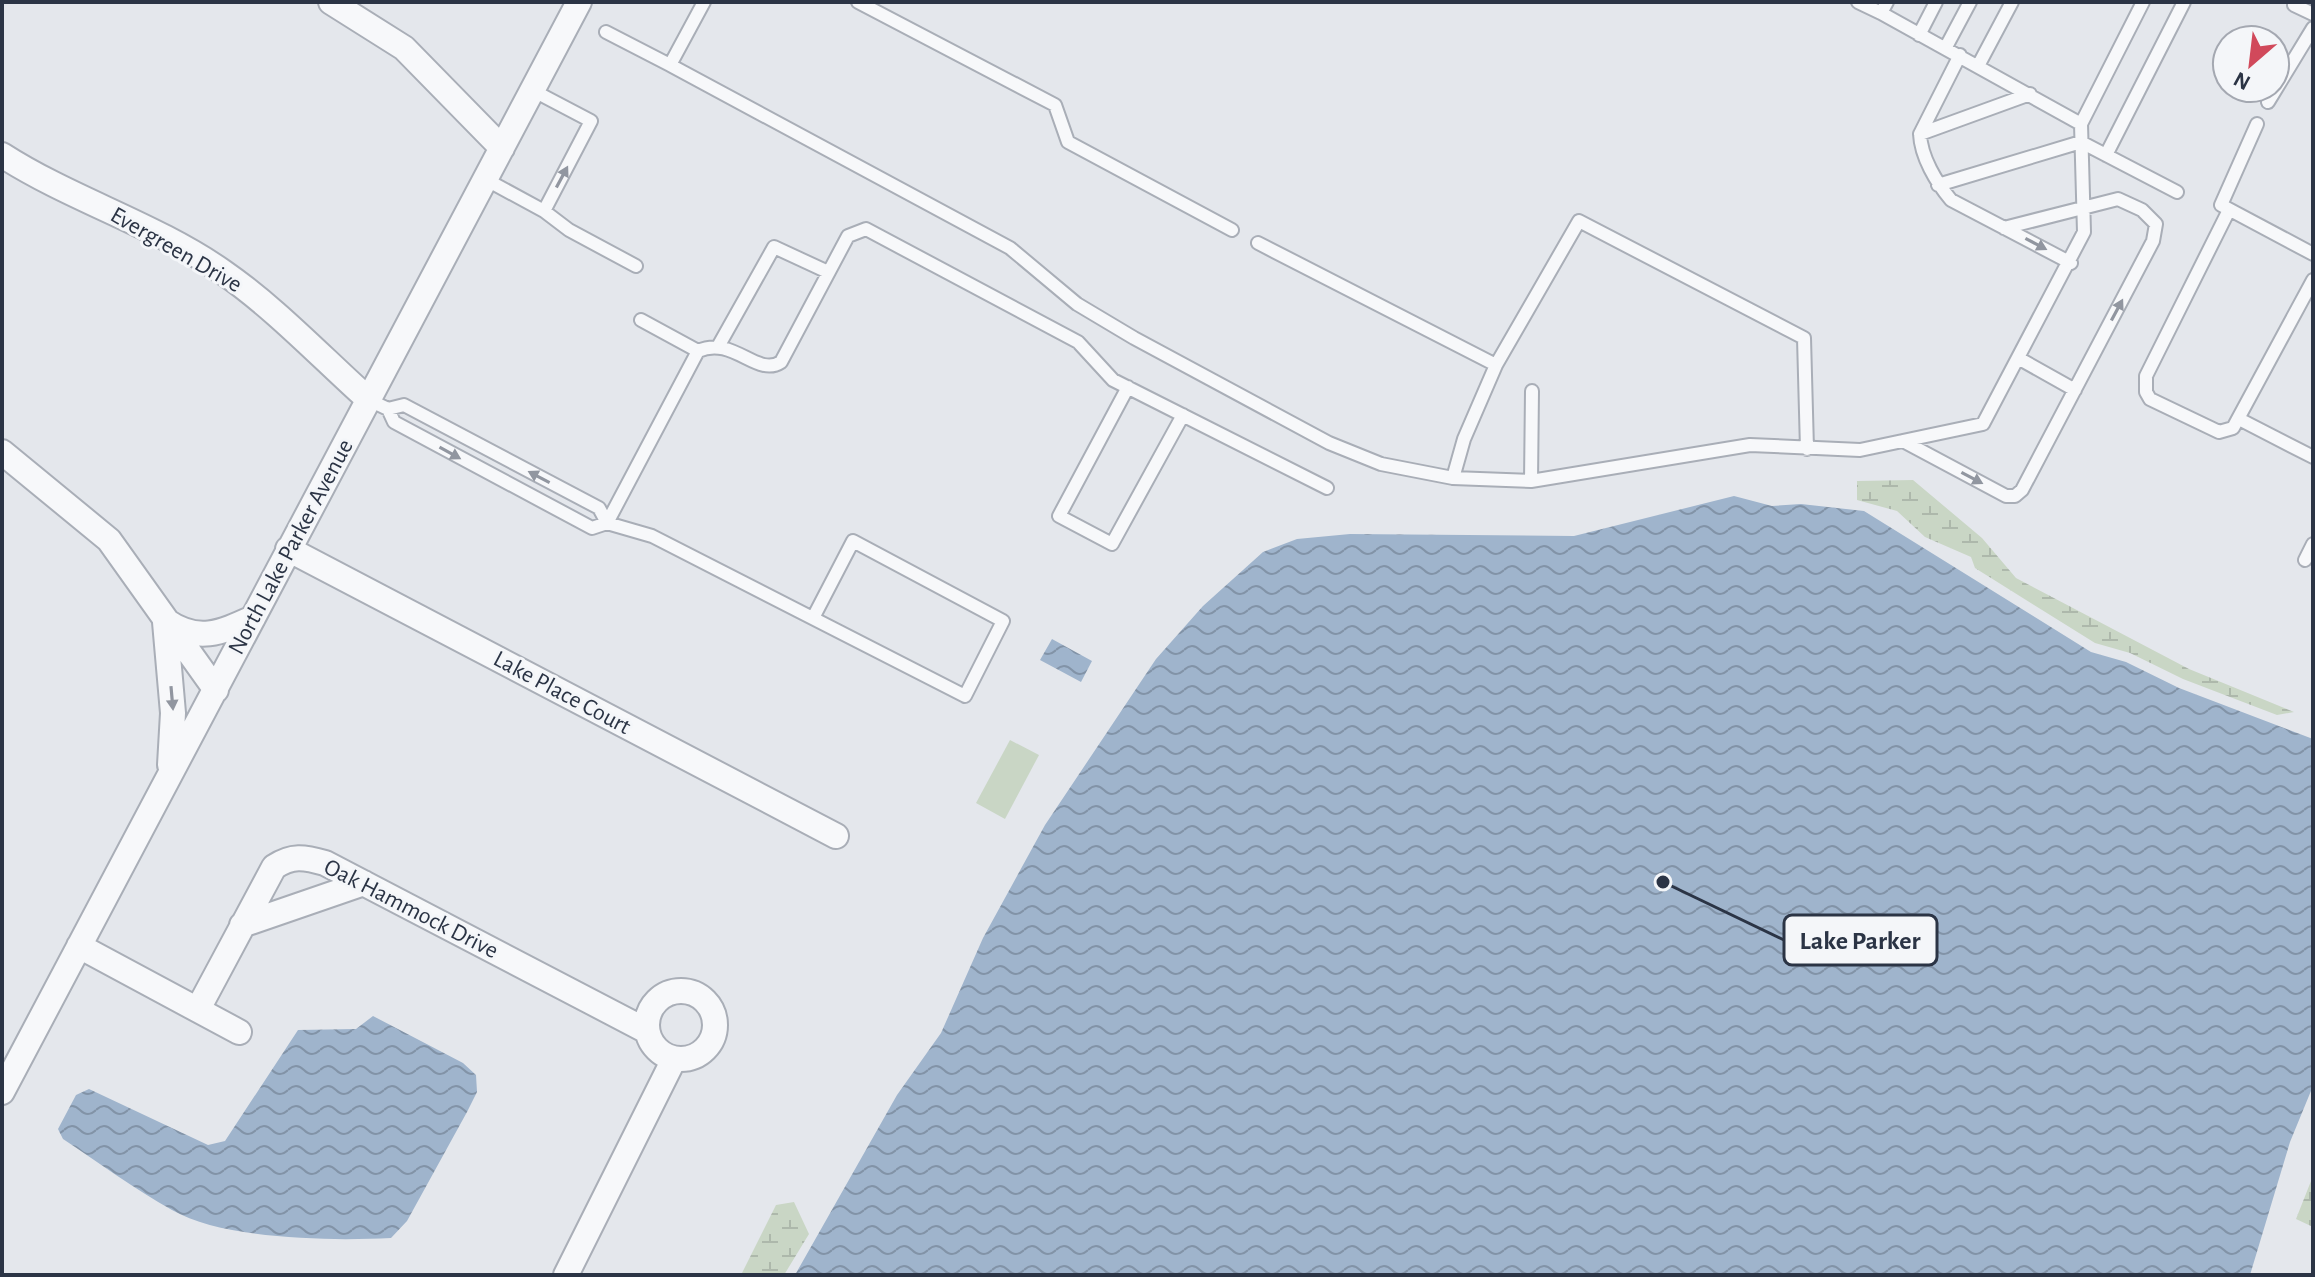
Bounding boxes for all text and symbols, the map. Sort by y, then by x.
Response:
north arrow [2211,24,2291,104]
text: N [2230,67,2254,94]
one-way arrow [556,165,569,188]
street label: Evergreen Drive [106,203,246,297]
one-way arrow [2024,238,2047,251]
one-way arrow [2109,299,2123,321]
street label: North Lake Parker Avenue [224,436,358,658]
one-way arrow [439,446,461,460]
one-way arrow [528,470,551,484]
one-way arrow [1961,471,1984,484]
street label: Lake Place Court [489,647,635,739]
one-way arrow [166,686,179,711]
street label: Oak Hammock Drive [320,855,502,963]
callout: Lake Parker [1784,915,1937,965]
text: Lake Parker [1799,928,1921,954]

